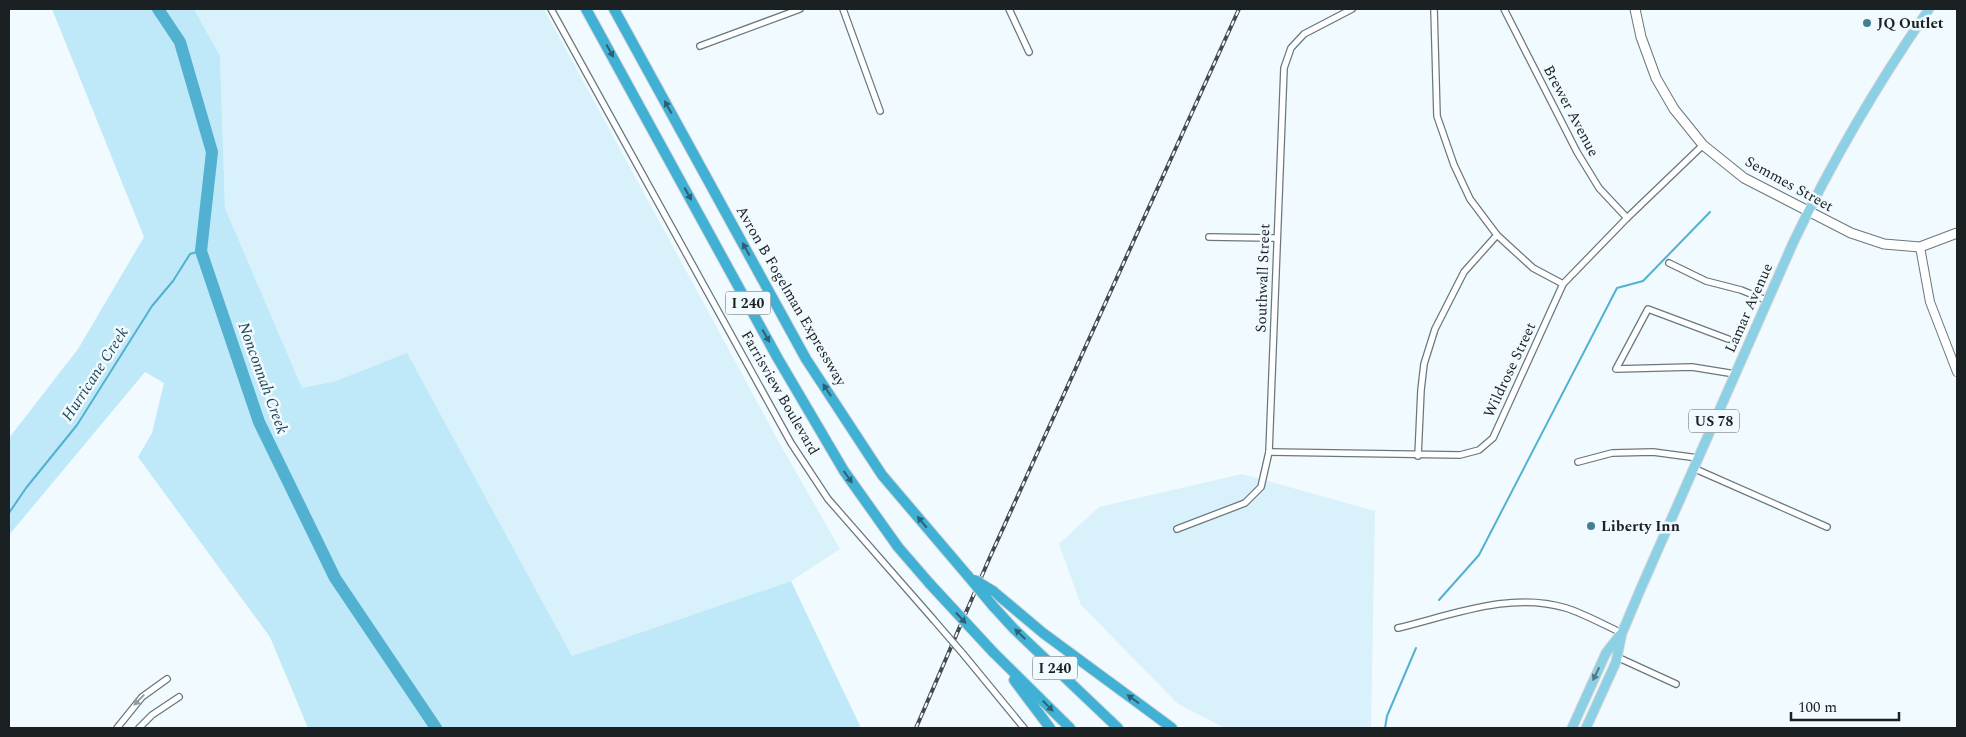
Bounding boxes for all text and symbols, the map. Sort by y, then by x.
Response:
place label: JQ Outlet [1877,12,1944,35]
marker: JQ Outlet [1861,17,1873,29]
one-way arrow [605,45,614,58]
street label: Brewer Avenue [1537,61,1605,161]
one-way arrow [664,100,672,114]
street label: Semmes Street [1740,150,1838,218]
one-way arrow [684,187,692,201]
street label: Avron B Fogelman Expressway [730,202,853,391]
street label: Southwall Street [1250,223,1276,333]
one-way arrow [742,242,750,257]
street label: Lamar Avenue [1719,259,1779,357]
road number: I 240 [726,292,770,314]
street label: Wildrose Street [1478,318,1542,422]
water label: Nonconnah Creek [232,319,295,438]
water label: Hurricane Creek [56,322,135,426]
street label: Farrisview Boulevard [735,326,825,460]
one-way arrow [762,329,770,344]
one-way arrow [822,384,831,397]
road number: US 78 [1689,410,1739,432]
one-way arrow [843,470,853,483]
place label: Liberty Inn [1601,515,1680,538]
one-way arrow [916,516,927,529]
marker: Liberty Inn [1585,520,1597,532]
one-way arrow [955,612,967,624]
one-way arrow [1014,628,1026,640]
road number: I 240 [1032,656,1078,680]
one-way arrow [1592,667,1600,681]
scale bar [1791,690,1898,722]
one-way arrow [133,694,145,706]
one-way arrow [1126,694,1140,704]
text: 100 m [1798,696,1837,719]
one-way arrow [1042,700,1054,712]

